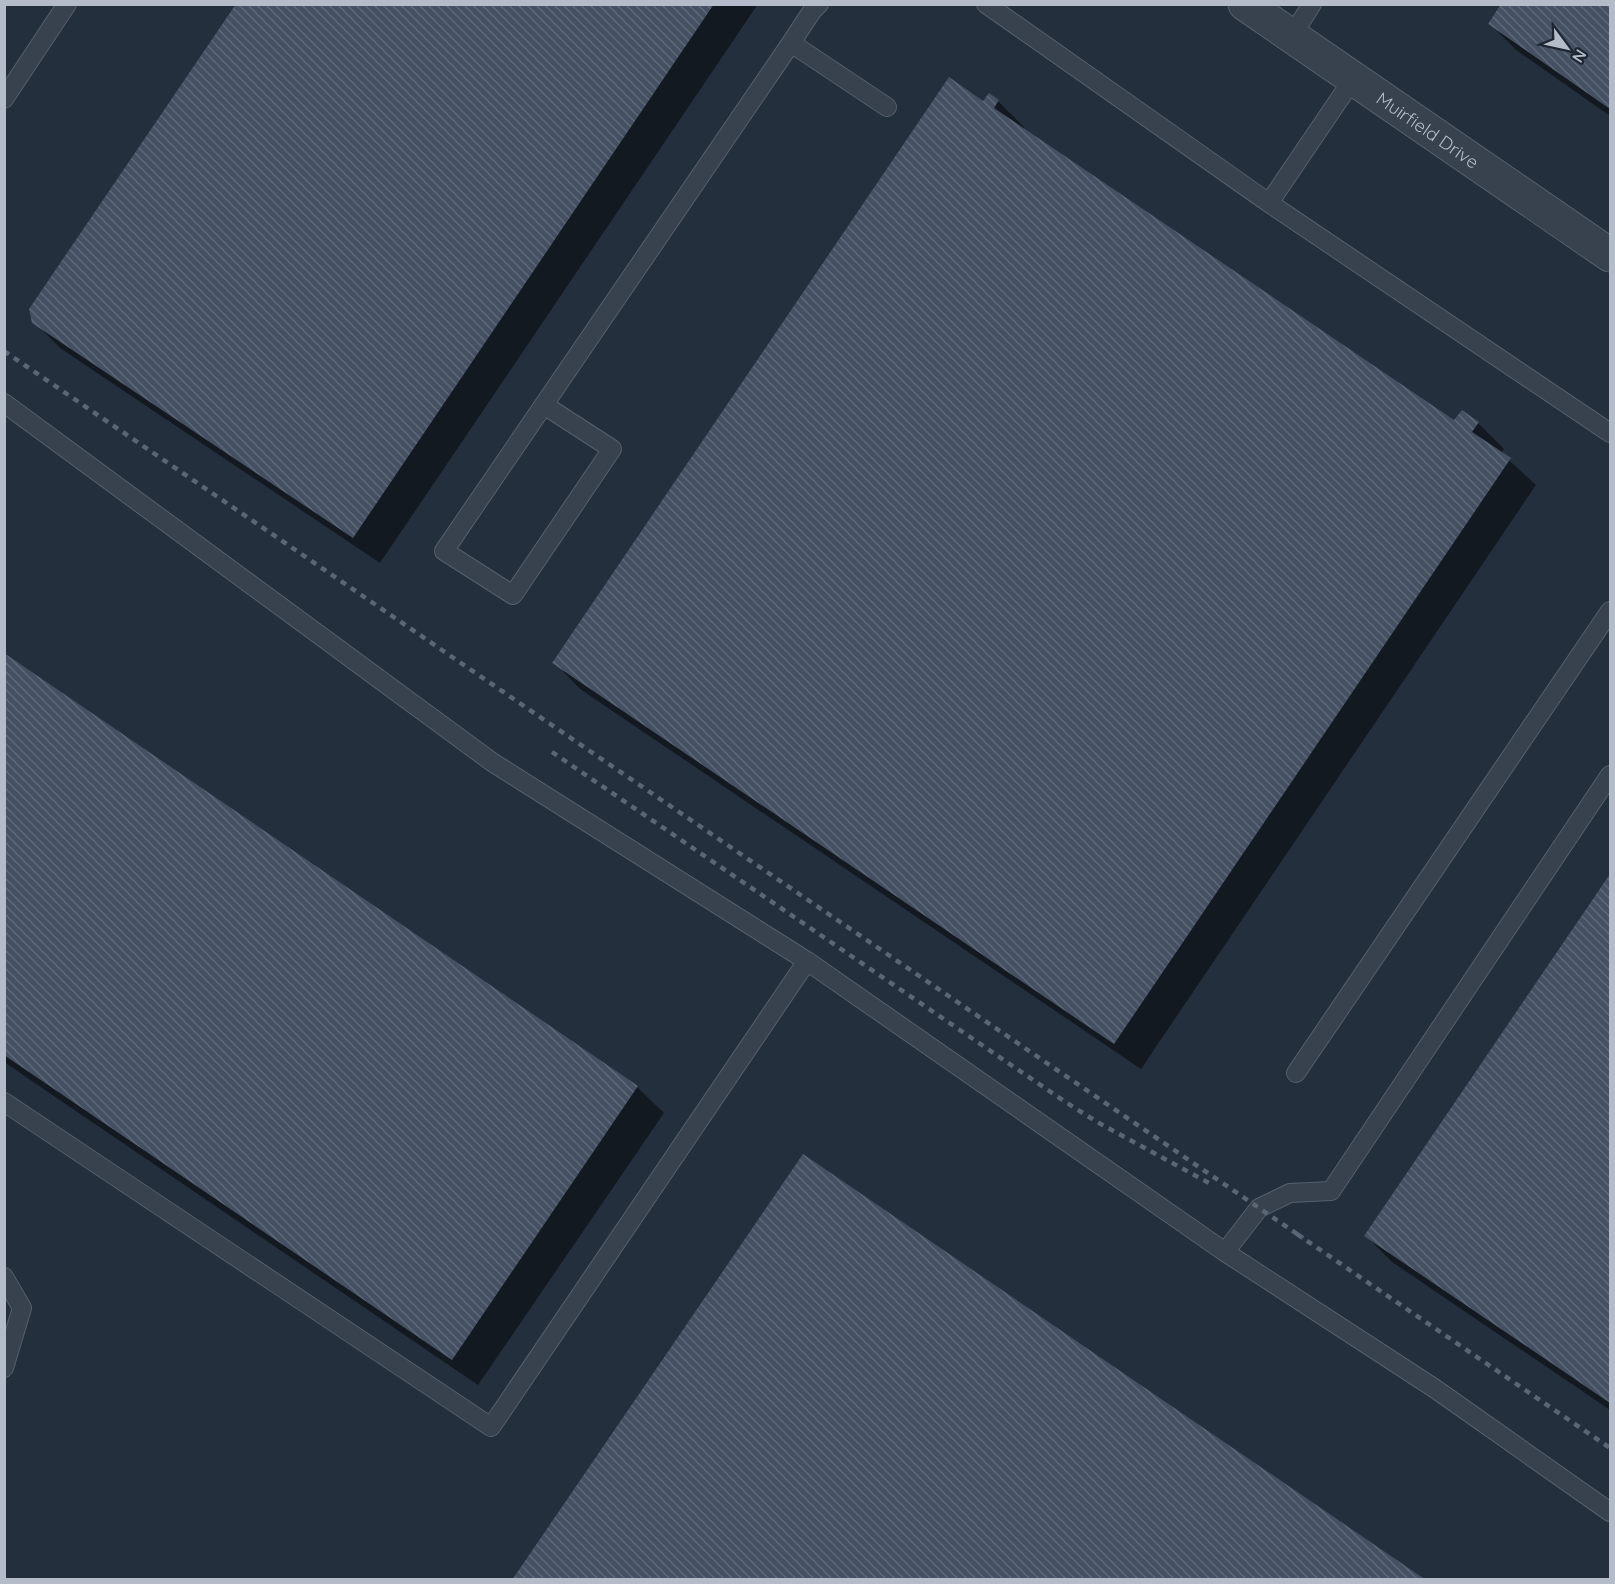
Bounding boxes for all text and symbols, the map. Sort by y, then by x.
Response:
north arrow [1537,18,1597,78]
text: N [1568,46,1591,67]
street label: Muirfield Drive [1372,86,1484,173]

